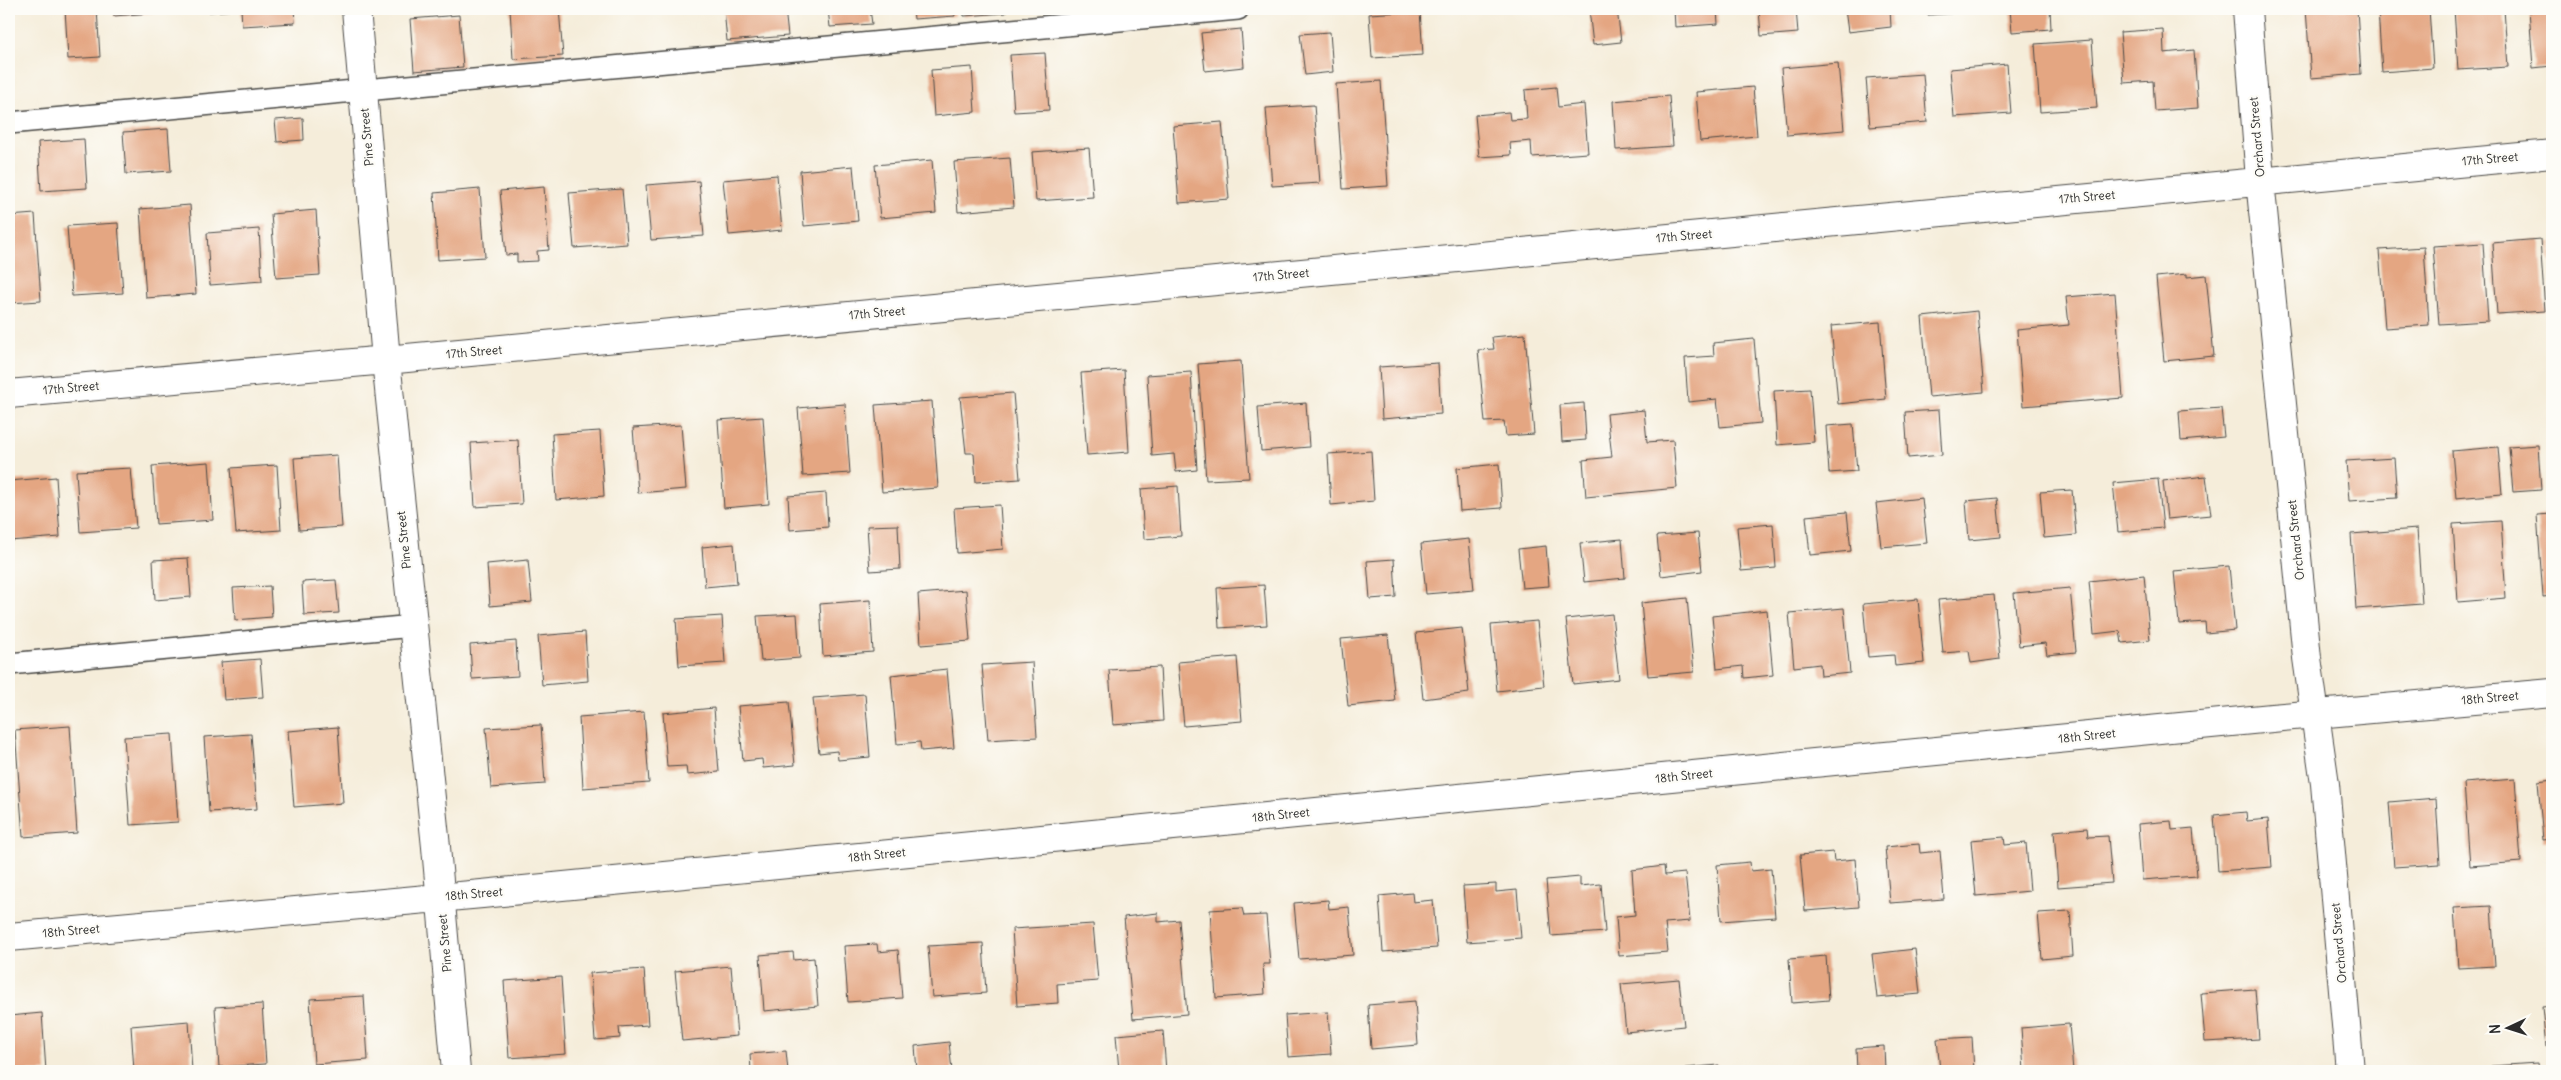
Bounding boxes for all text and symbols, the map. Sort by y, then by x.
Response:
street label: Orchard Street [2246,96,2267,178]
street label: Pine Street [356,107,377,167]
street label: 17th Street [2461,149,2519,168]
street label: 17th Street [2058,187,2116,206]
street label: 17th Street [1655,226,1713,245]
street label: 17th Street [1252,265,1310,284]
street label: 17th Street [848,303,906,322]
street label: 17th Street [445,342,503,361]
street label: 17th Street [42,378,100,397]
street label: Orchard Street [2284,499,2307,581]
street label: Pine Street [393,510,414,570]
street label: 18th Street [2461,688,2519,707]
street label: 18th Street [2058,725,2116,746]
street label: 18th Street [1655,765,1713,786]
street label: 18th Street [1252,804,1310,825]
street label: 18th Street [848,844,906,865]
street label: 18th Street [445,884,503,903]
street label: Orchard Street [2328,902,2349,984]
street label: Pine Street [434,913,455,973]
street label: 18th Street [42,921,100,940]
north arrow [2484,1002,2534,1052]
text: N [2486,1023,2504,1034]

